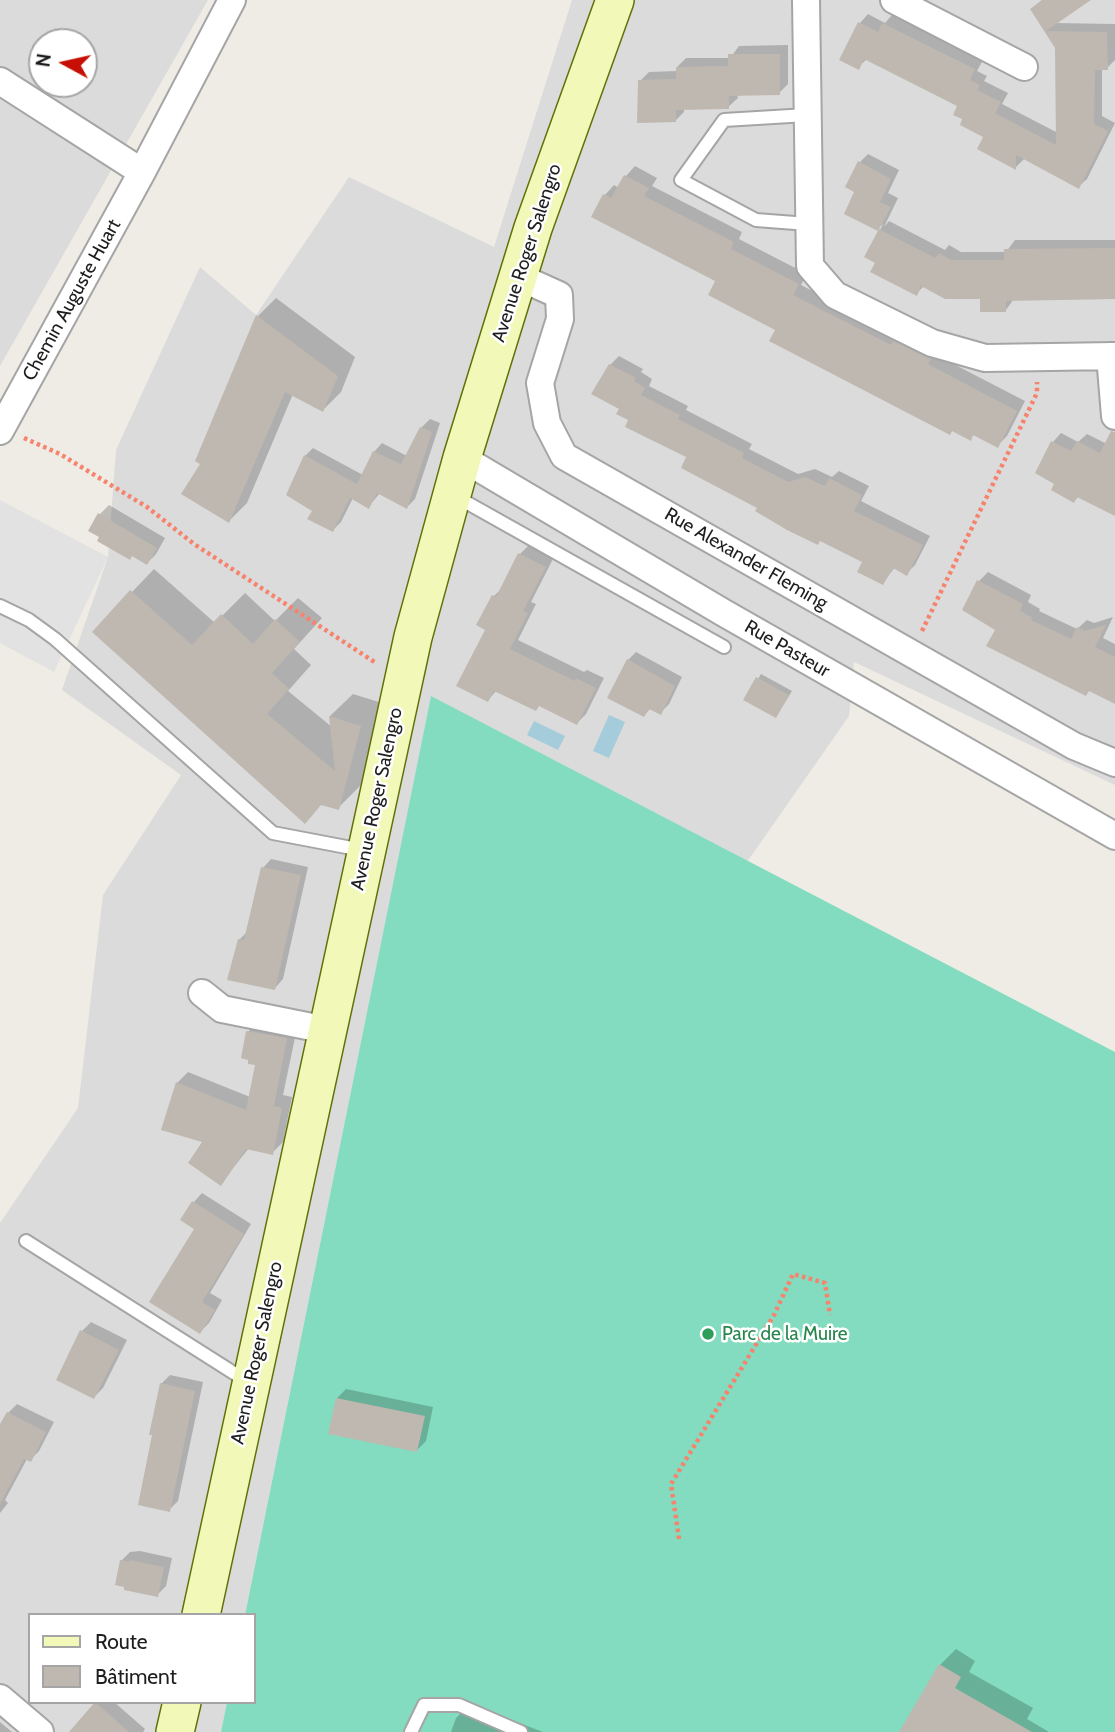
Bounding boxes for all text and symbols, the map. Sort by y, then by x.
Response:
north arrow [28,28,98,98]
text: N [31,52,56,69]
street label: Avenue Roger Salengro [487,161,567,345]
street label: Chemin Auguste Huart [18,215,126,385]
street label: Rue Alexander Fleming [660,503,832,615]
street label: Rue Pasteur [740,615,834,683]
street label: Avenue Roger Salengro [346,706,408,892]
street label: Avenue Roger Salengro [226,1260,288,1446]
place label: Parc de la Muire [722,1323,847,1345]
marker: Parc de la Muire [700,1326,716,1342]
legend [28,1613,256,1704]
text: Route [95,1629,148,1654]
text: Bâtiment [95,1664,177,1689]

